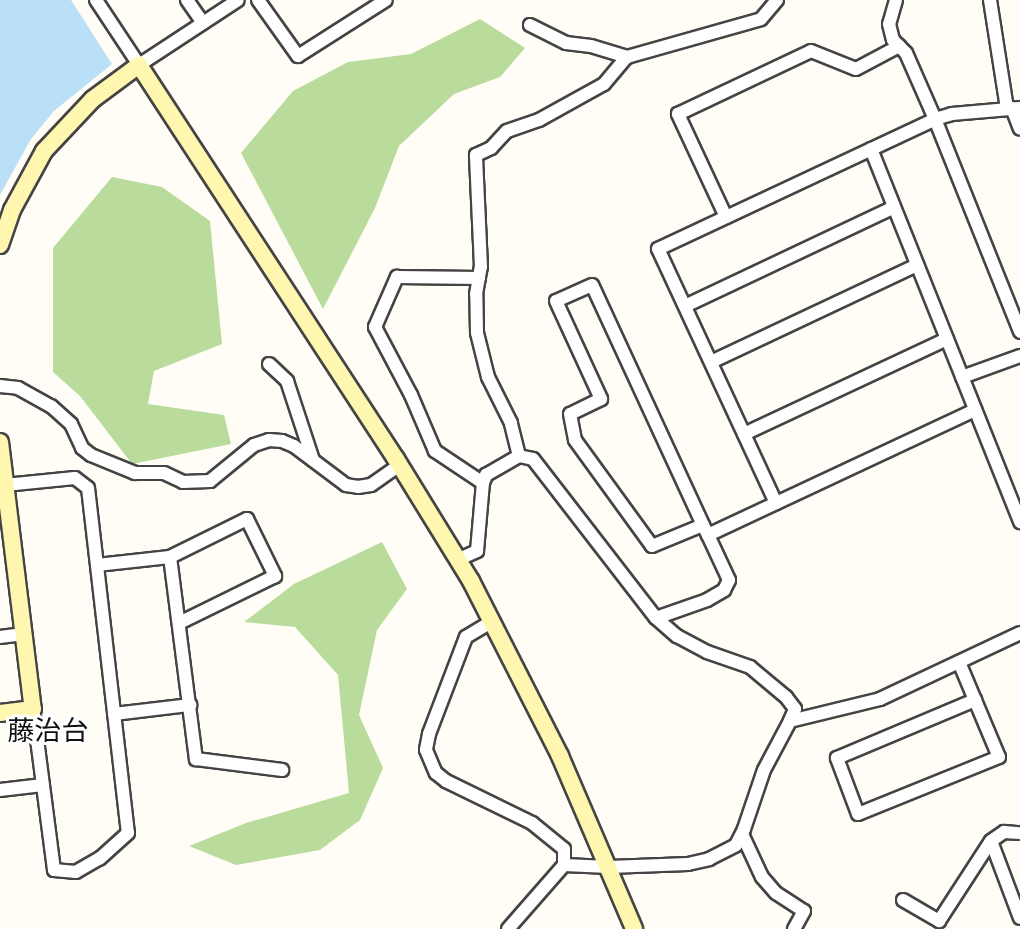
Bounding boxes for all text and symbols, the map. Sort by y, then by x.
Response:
district label: 藤治台 [8,716,88,748]

